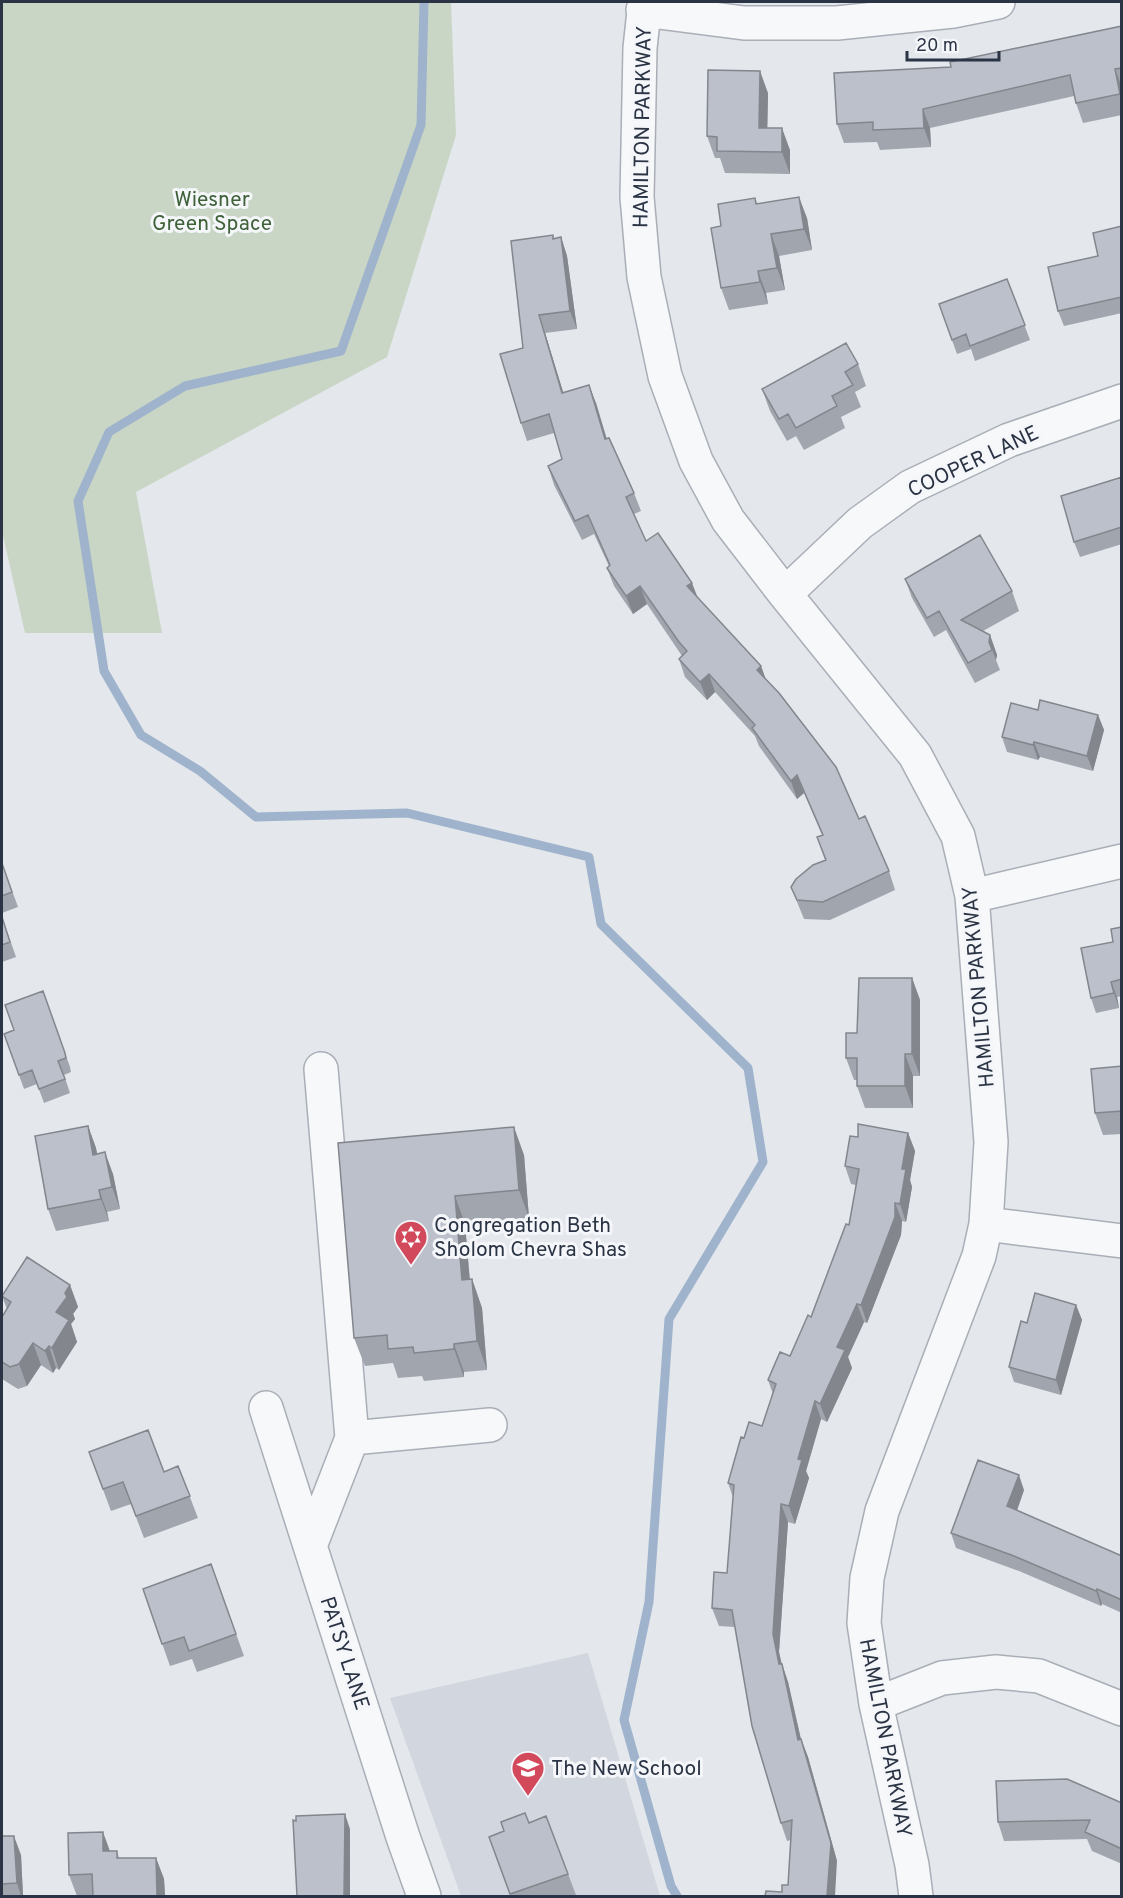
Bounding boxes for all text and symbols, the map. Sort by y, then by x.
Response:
scale bar [907,24,998,62]
street label: HAMILTON PARKWAY [628,26,659,228]
text: 20 m [916,35,958,58]
park label: Wiesner Green Space [152,187,272,238]
street label: COOPER LANE [904,420,1044,505]
street label: HAMILTON PARKWAY [957,885,1002,1089]
place label: Congregation Beth Sholom Chevra Shas [434,1213,627,1264]
synagogue icon: Congregation Beth Sholom Chevra Shas [393,1219,429,1266]
street label: PATSY LANE [313,1593,375,1714]
street label: HAMILTON PARKWAY [852,1636,917,1840]
school or university icon: The New School [510,1750,546,1797]
place label: The New School [551,1756,702,1783]

